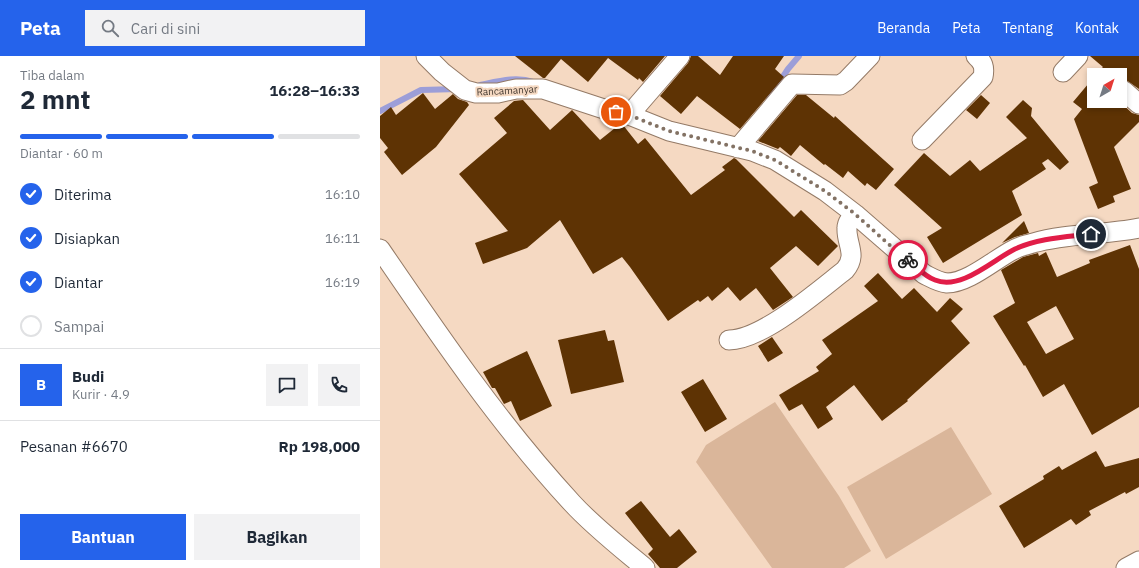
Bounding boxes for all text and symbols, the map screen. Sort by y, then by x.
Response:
search box [85,10,365,46]
text: Peta [20,16,61,40]
icon: search [99,17,121,39]
text: Cari di sini [131,19,200,38]
text: Beranda [877,19,930,37]
text: Peta [952,19,980,37]
text: Tentang [1002,19,1053,37]
text: Kontak [1075,19,1119,37]
text: Tiba dalam [20,67,85,84]
north arrow [1087,68,1127,108]
map controls [1087,68,1127,108]
text: 16:28–16:33 [269,81,360,100]
text: 2 mnt [20,82,90,116]
street label: Rancamanyar [476,82,538,99]
pin [599,95,633,129]
icon: bag [605,101,627,123]
text: Diantar · 60 m [20,145,103,162]
icon: check [20,183,42,205]
text: Diterima [54,185,112,204]
text: 16:10 [325,186,360,203]
pin [1074,217,1108,251]
icon: home [1080,223,1102,245]
icon: check [20,227,42,249]
text: Disiapkan [54,229,120,248]
text: 16:11 [325,230,360,247]
courier [888,240,928,280]
icon: bike [897,249,919,271]
icon: check [20,271,42,293]
text: Diantar [54,273,103,292]
text: 16:19 [325,274,360,291]
text: Sampai [54,317,104,336]
button: chat [266,364,308,406]
button: phone [318,364,360,406]
text: Budi [72,367,104,386]
text: B [36,375,46,394]
text: Kurir · 4.9 [72,386,130,403]
text: Pesanan #6670 [20,437,128,456]
text: Rp 198,000 [279,437,360,456]
button: Bantuan [20,514,186,560]
button: Bagikan [194,514,360,560]

